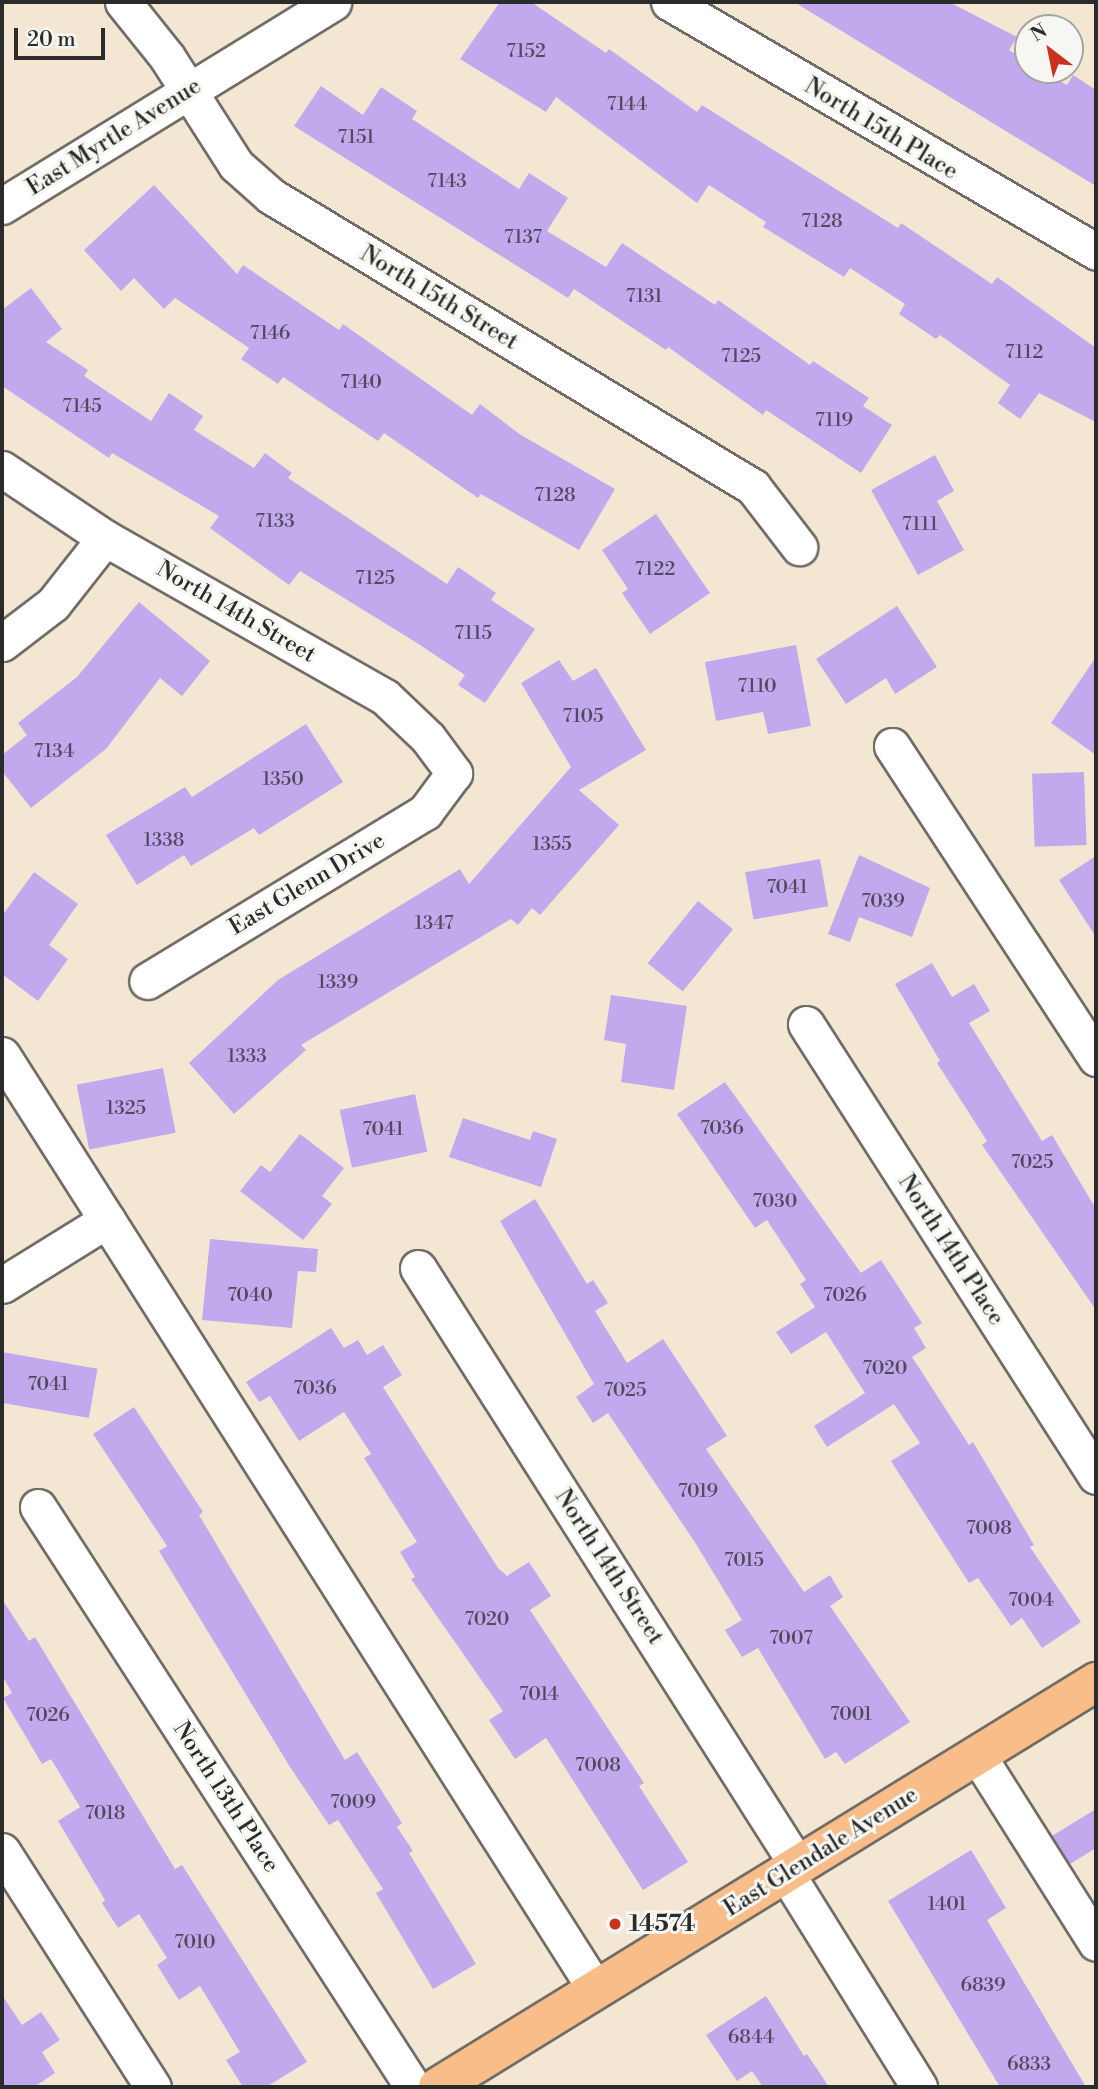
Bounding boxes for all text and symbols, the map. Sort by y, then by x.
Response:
scale bar [18,14,108,58]
north arrow [1014,14,1084,84]
text: N [1026,19,1052,47]
text: 20 m [27,27,76,53]
house number: 7152 [506,41,546,63]
street label: East Myrtle Avenue [22,72,206,202]
street label: North 15th Place [799,72,963,186]
house number: 7144 [607,94,647,116]
house number: 7151 [337,127,375,149]
house number: 7143 [427,171,467,193]
house number: 7128 [801,211,843,233]
house number: 7137 [504,227,542,249]
street label: North 15th Street [355,240,523,356]
house number: 7131 [626,286,662,308]
house number: 7146 [250,323,290,345]
house number: 7112 [1005,342,1043,364]
house number: 7125 [721,346,761,368]
house number: 7140 [340,372,382,394]
house number: 7145 [62,396,102,418]
house number: 7119 [815,410,853,432]
house number: 7128 [534,485,576,507]
house number: 7133 [255,511,295,533]
house number: 7111 [902,514,938,536]
street label: North 14th Street [151,555,321,669]
house number: 7122 [635,559,675,581]
house number: 7125 [355,568,395,590]
house number: 7115 [454,623,492,645]
house number: 7110 [737,676,777,698]
house number: 7105 [563,706,603,728]
house number: 7134 [34,741,74,763]
house number: 1350 [262,769,304,791]
street label: East Glenn Drive [224,827,390,941]
house number: 1338 [144,830,184,852]
house number: 1355 [532,834,572,856]
house number: 7041 [766,877,808,899]
house number: 7039 [861,891,905,913]
house number: 1347 [414,913,454,935]
house number: 1339 [318,972,358,994]
house number: 1333 [227,1046,267,1068]
house number: 1325 [106,1098,146,1120]
house number: 7036 [700,1118,744,1140]
house number: 7041 [362,1119,404,1141]
house number: 7025 [1011,1152,1053,1174]
street label: North 14th Place [892,1169,1010,1331]
house number: 7030 [753,1191,797,1213]
house number: 7040 [227,1285,273,1307]
house number: 7026 [823,1285,867,1307]
house number: 7020 [863,1358,907,1380]
house number: 7041 [27,1374,69,1396]
house number: 7036 [293,1378,337,1400]
house number: 7025 [604,1380,646,1402]
house number: 7019 [678,1481,718,1503]
street label: North 14th Street [549,1484,669,1650]
house number: 7008 [966,1518,1012,1540]
house number: 7015 [724,1550,764,1572]
house number: 7004 [1008,1590,1054,1612]
house number: 7020 [465,1609,509,1631]
house number: 7007 [769,1628,813,1650]
house number: 7014 [519,1684,559,1706]
house number: 7001 [830,1704,872,1726]
house number: 7026 [26,1705,70,1727]
street label: North 13th Place [167,1716,285,1878]
house number: 7008 [575,1755,621,1777]
street label: East Glendale Avenue [719,1781,923,1923]
house number: 7009 [330,1792,376,1814]
house number: 7018 [85,1803,125,1825]
house number: 1401 [928,1894,966,1916]
place label: 14574 [629,1910,695,1938]
marker: 14574 [607,1916,623,1932]
house number: 7010 [174,1932,216,1954]
house number: 6839 [960,1975,1006,1997]
house number: 6844 [728,2027,774,2049]
house number: 6833 [1007,2054,1051,2076]

